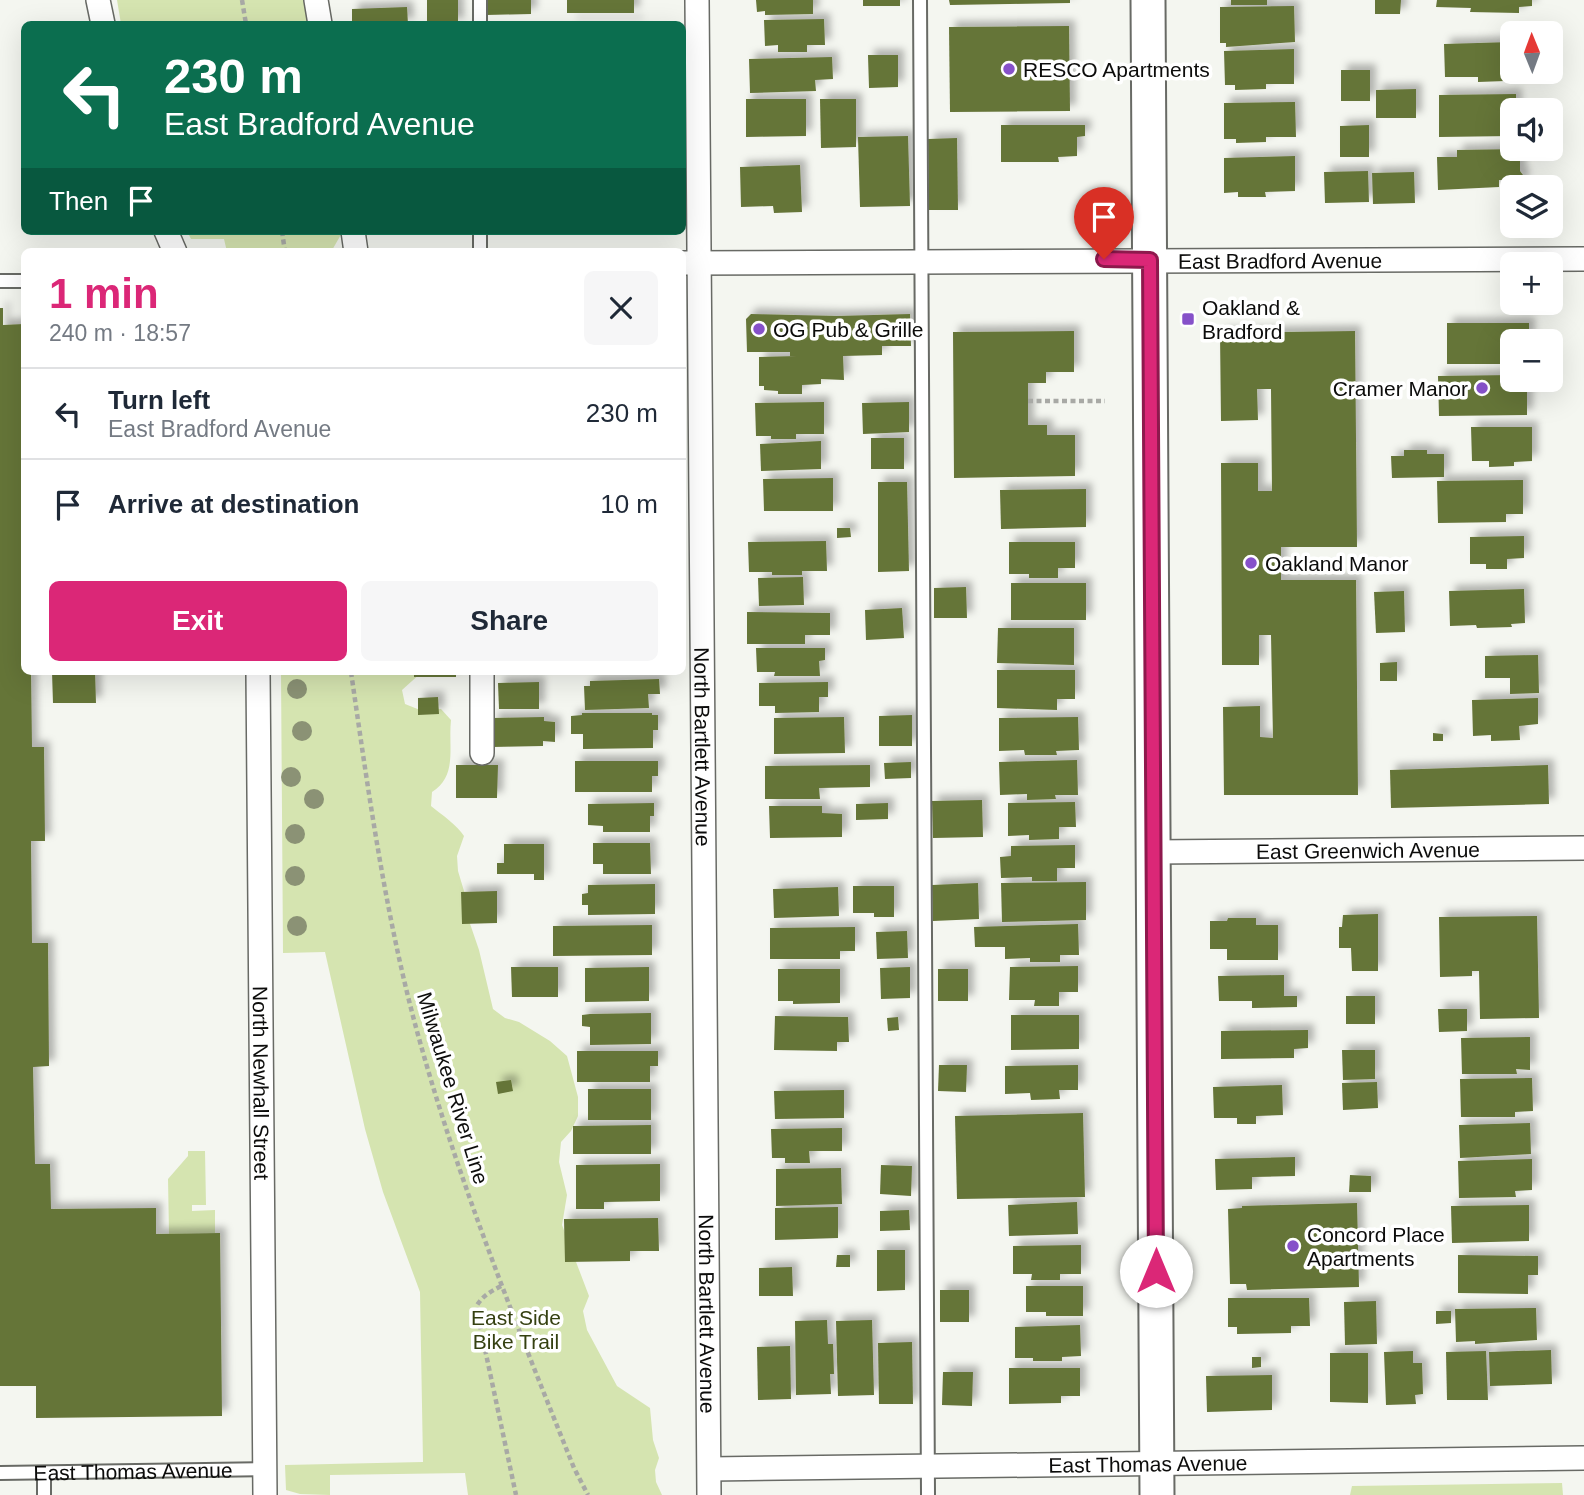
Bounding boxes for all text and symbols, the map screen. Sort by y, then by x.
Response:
north arrow [1500,21,1563,84]
map controls [1500,21,1563,392]
icon: left [49,49,140,140]
text: 230 m [164,49,303,103]
place label: RESCO Apartments [1023,58,1210,81]
marker: RESCO Apartments [1001,61,1017,77]
button: sound [1500,98,1563,161]
text: East Bradford Avenue [164,106,475,142]
button: layers [1500,175,1563,238]
icon: arrive [122,182,160,220]
text: Then [49,186,108,216]
pin [1074,187,1134,259]
icon: arrive [1085,198,1123,236]
street label: East Bradford Avenue [1178,248,1382,272]
button: + [1500,252,1563,315]
text: 1 min [49,270,159,317]
button: close [584,271,658,345]
place label: Oakland & Bradford [1202,296,1300,343]
marker: Oakland & Bradford [1180,311,1196,327]
place label: OG Pub & Grille [773,318,924,341]
text: 240 m · 18:57 [49,320,191,346]
marker: OG Pub & Grille [751,321,767,337]
button: − [1500,329,1563,392]
place label: Cramer Manor [1333,377,1468,400]
marker: Cramer Manor [1474,380,1490,396]
text: Turn left [108,385,210,415]
icon: left [49,395,87,433]
text: 230 m [586,398,658,428]
text: East Bradford Avenue [108,416,331,442]
icon: arrive [49,486,87,524]
text: Arrive at destination [108,489,359,519]
text: 10 m [600,489,658,519]
place label: Oakland Manor [1265,552,1409,575]
marker: Oakland Manor [1243,555,1259,571]
button: Exit [49,581,347,661]
button: Share [361,581,658,661]
street label: North Bartlett Avenue [691,647,715,847]
street label: East Greenwich Avenue [1256,837,1480,863]
street label: North Newhall Street [249,986,274,1180]
street label: Milwaukee River Line [413,989,493,1187]
street label: North Bartlett Avenue [695,1214,720,1414]
place label: Concord Place Apartments [1307,1223,1445,1270]
position arrow [1119,1234,1193,1308]
marker: Concord Place Apartments [1285,1238,1301,1254]
park label: East Side Bike Trail [471,1306,561,1353]
street label: East Thomas Avenue [1048,1451,1248,1476]
street label: East Thomas Avenue [33,1458,233,1484]

